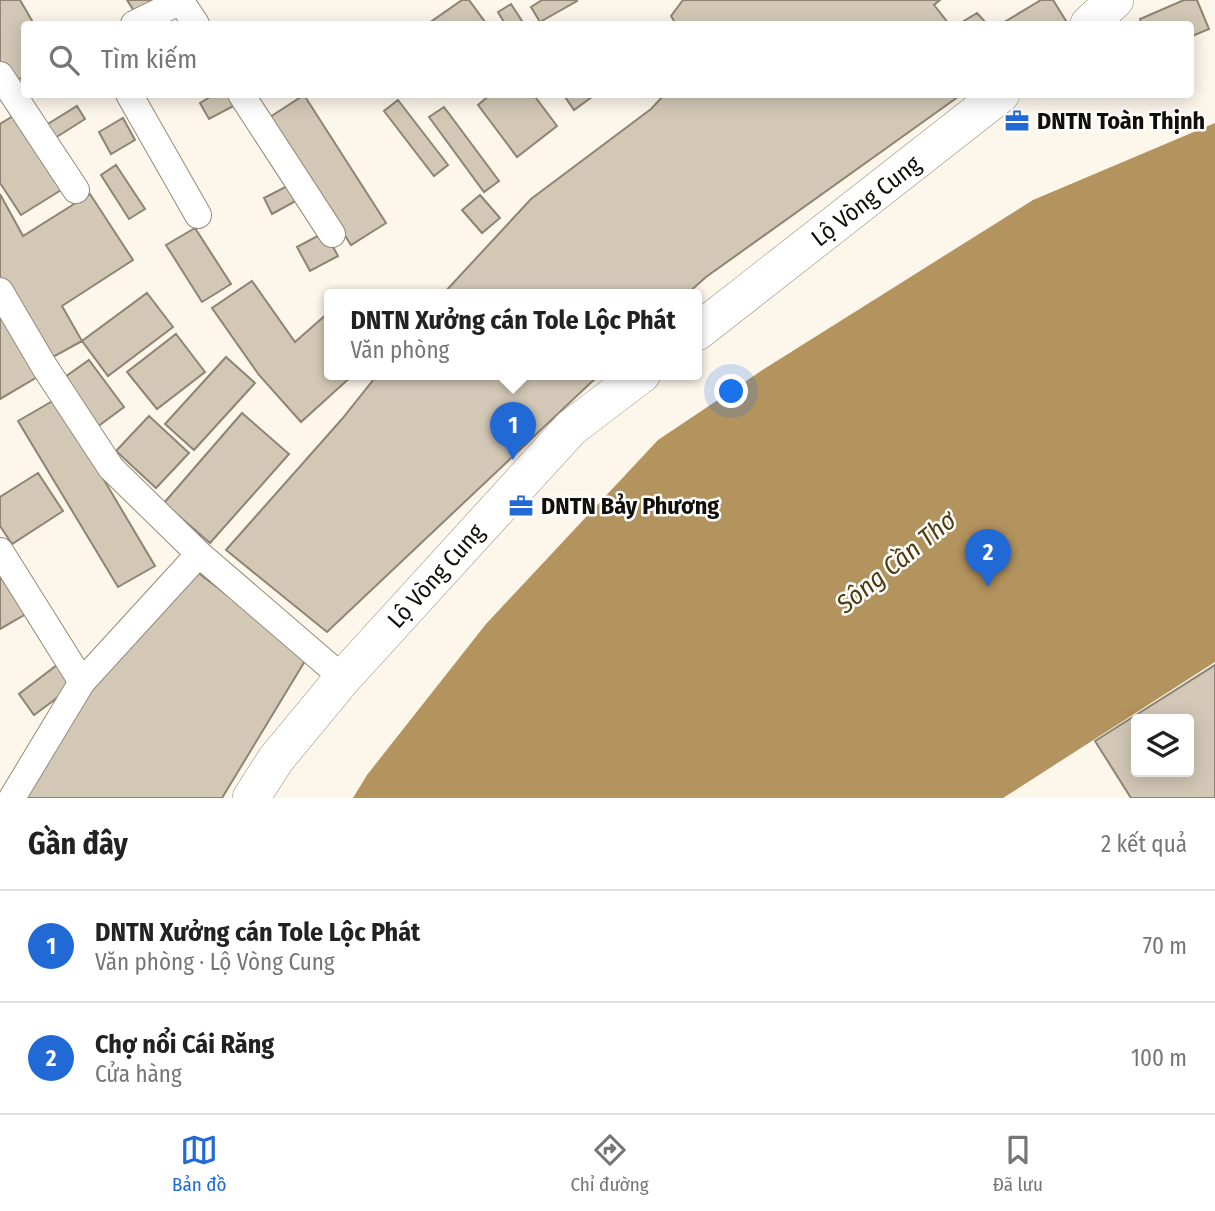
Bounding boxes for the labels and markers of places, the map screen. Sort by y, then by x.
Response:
office icon: DNTN Toàn Thịnh [1003,107,1031,135]
place label: DNTN Toàn Thịnh [1037,107,1205,135]
pin: 1 [490,402,536,460]
office icon: DNTN Bảy Phương [507,492,535,520]
place label: DNTN Bảy Phương [541,492,719,520]
pin: 2 [965,529,1011,587]

